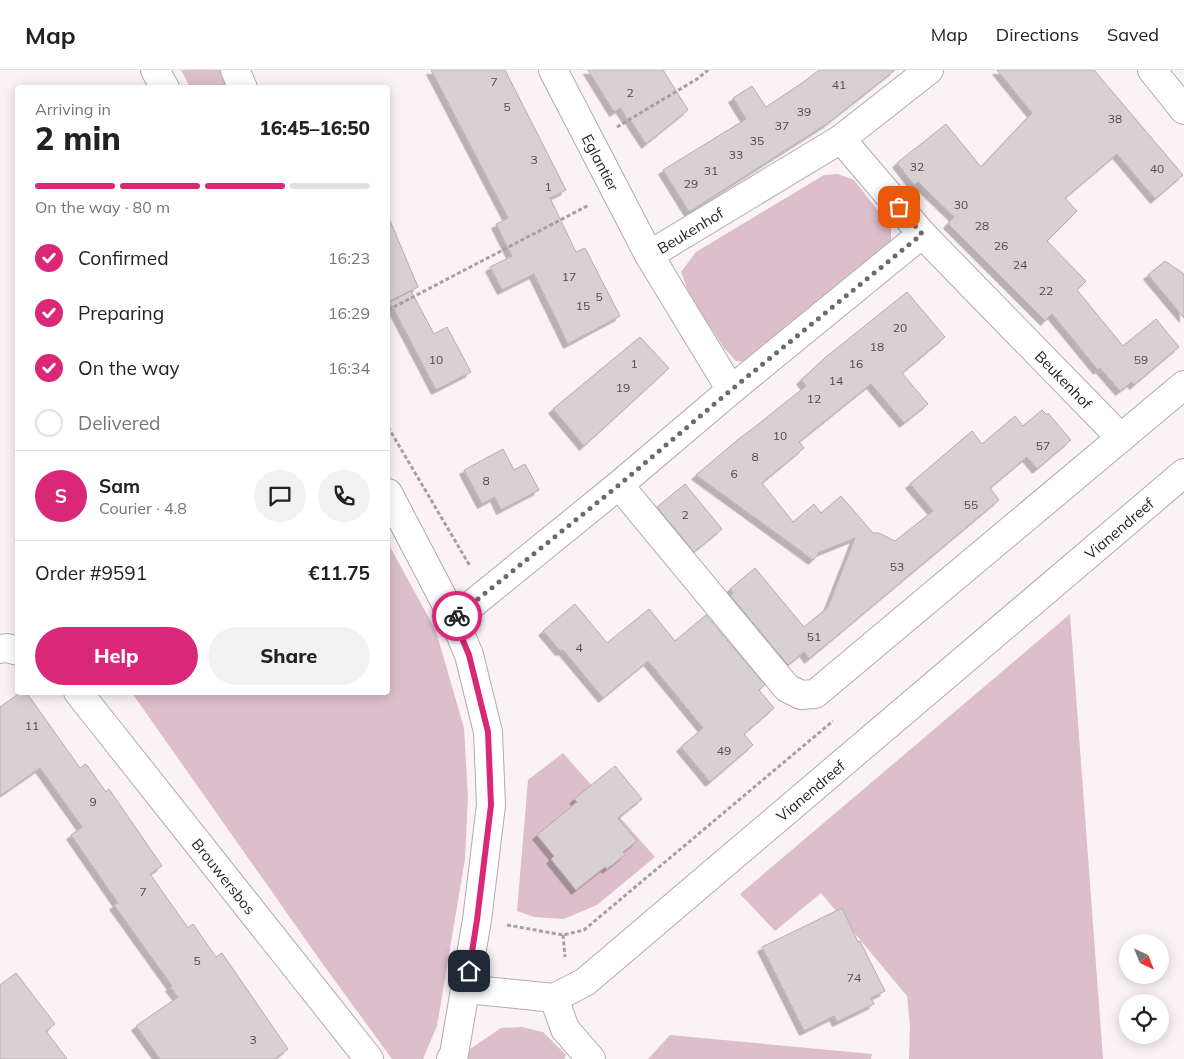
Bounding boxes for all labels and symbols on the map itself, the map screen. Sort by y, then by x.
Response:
house number: 7 [490,74,498,89]
house number: 41 [832,77,846,92]
house number: 2 [626,85,634,100]
house number: 5 [503,99,511,114]
house number: 39 [797,104,811,119]
house number: 38 [1108,111,1122,126]
house number: 37 [775,118,789,133]
street label: Eglantier [578,131,624,195]
house number: 35 [750,133,764,148]
house number: 33 [729,147,743,162]
house number: 3 [530,152,538,167]
house number: 32 [910,159,924,174]
house number: 40 [1150,161,1164,176]
house number: 31 [704,163,718,178]
house number: 29 [684,176,698,191]
house number: 1 [544,179,552,194]
pin [878,186,920,228]
house number: 30 [954,197,968,212]
street label: Beukenhof [654,202,727,257]
house number: 28 [975,218,989,233]
house number: 26 [994,238,1008,253]
house number: 24 [1013,257,1027,272]
house number: 17 [562,269,576,284]
house number: 22 [1039,283,1053,298]
house number: 5 [595,289,603,304]
house number: 15 [576,298,590,313]
house number: 20 [893,320,907,335]
house number: 18 [870,339,884,354]
street label: Beukenhof [1031,346,1097,413]
house number: 10 [429,352,443,367]
house number: 59 [1134,352,1148,367]
house number: 1 [630,356,638,371]
house number: 16 [849,356,863,371]
house number: 14 [829,373,843,388]
house number: 19 [616,380,630,395]
house number: 12 [807,391,821,406]
house number: 10 [773,428,787,443]
house number: 57 [1036,438,1050,453]
house number: 8 [751,449,759,464]
house number: 6 [730,466,738,481]
house number: 8 [482,473,490,488]
street label: Vianendreef [1081,493,1158,563]
house number: 55 [964,497,978,512]
house number: 2 [681,507,689,522]
house number: 53 [890,559,904,574]
courier [432,591,482,641]
house number: 51 [807,629,821,644]
house number: 4 [575,640,583,655]
house number: 11 [25,718,39,733]
house number: 49 [717,743,731,758]
street label: Vianendreef [772,755,849,825]
house number: 9 [89,794,97,809]
street label: Brouwersbos [188,834,260,918]
house number: 7 [139,884,147,899]
north arrow [1119,934,1169,984]
pin [448,950,490,992]
house number: 5 [193,953,201,968]
house number: 74 [847,970,861,985]
house number: 3 [249,1032,257,1047]

